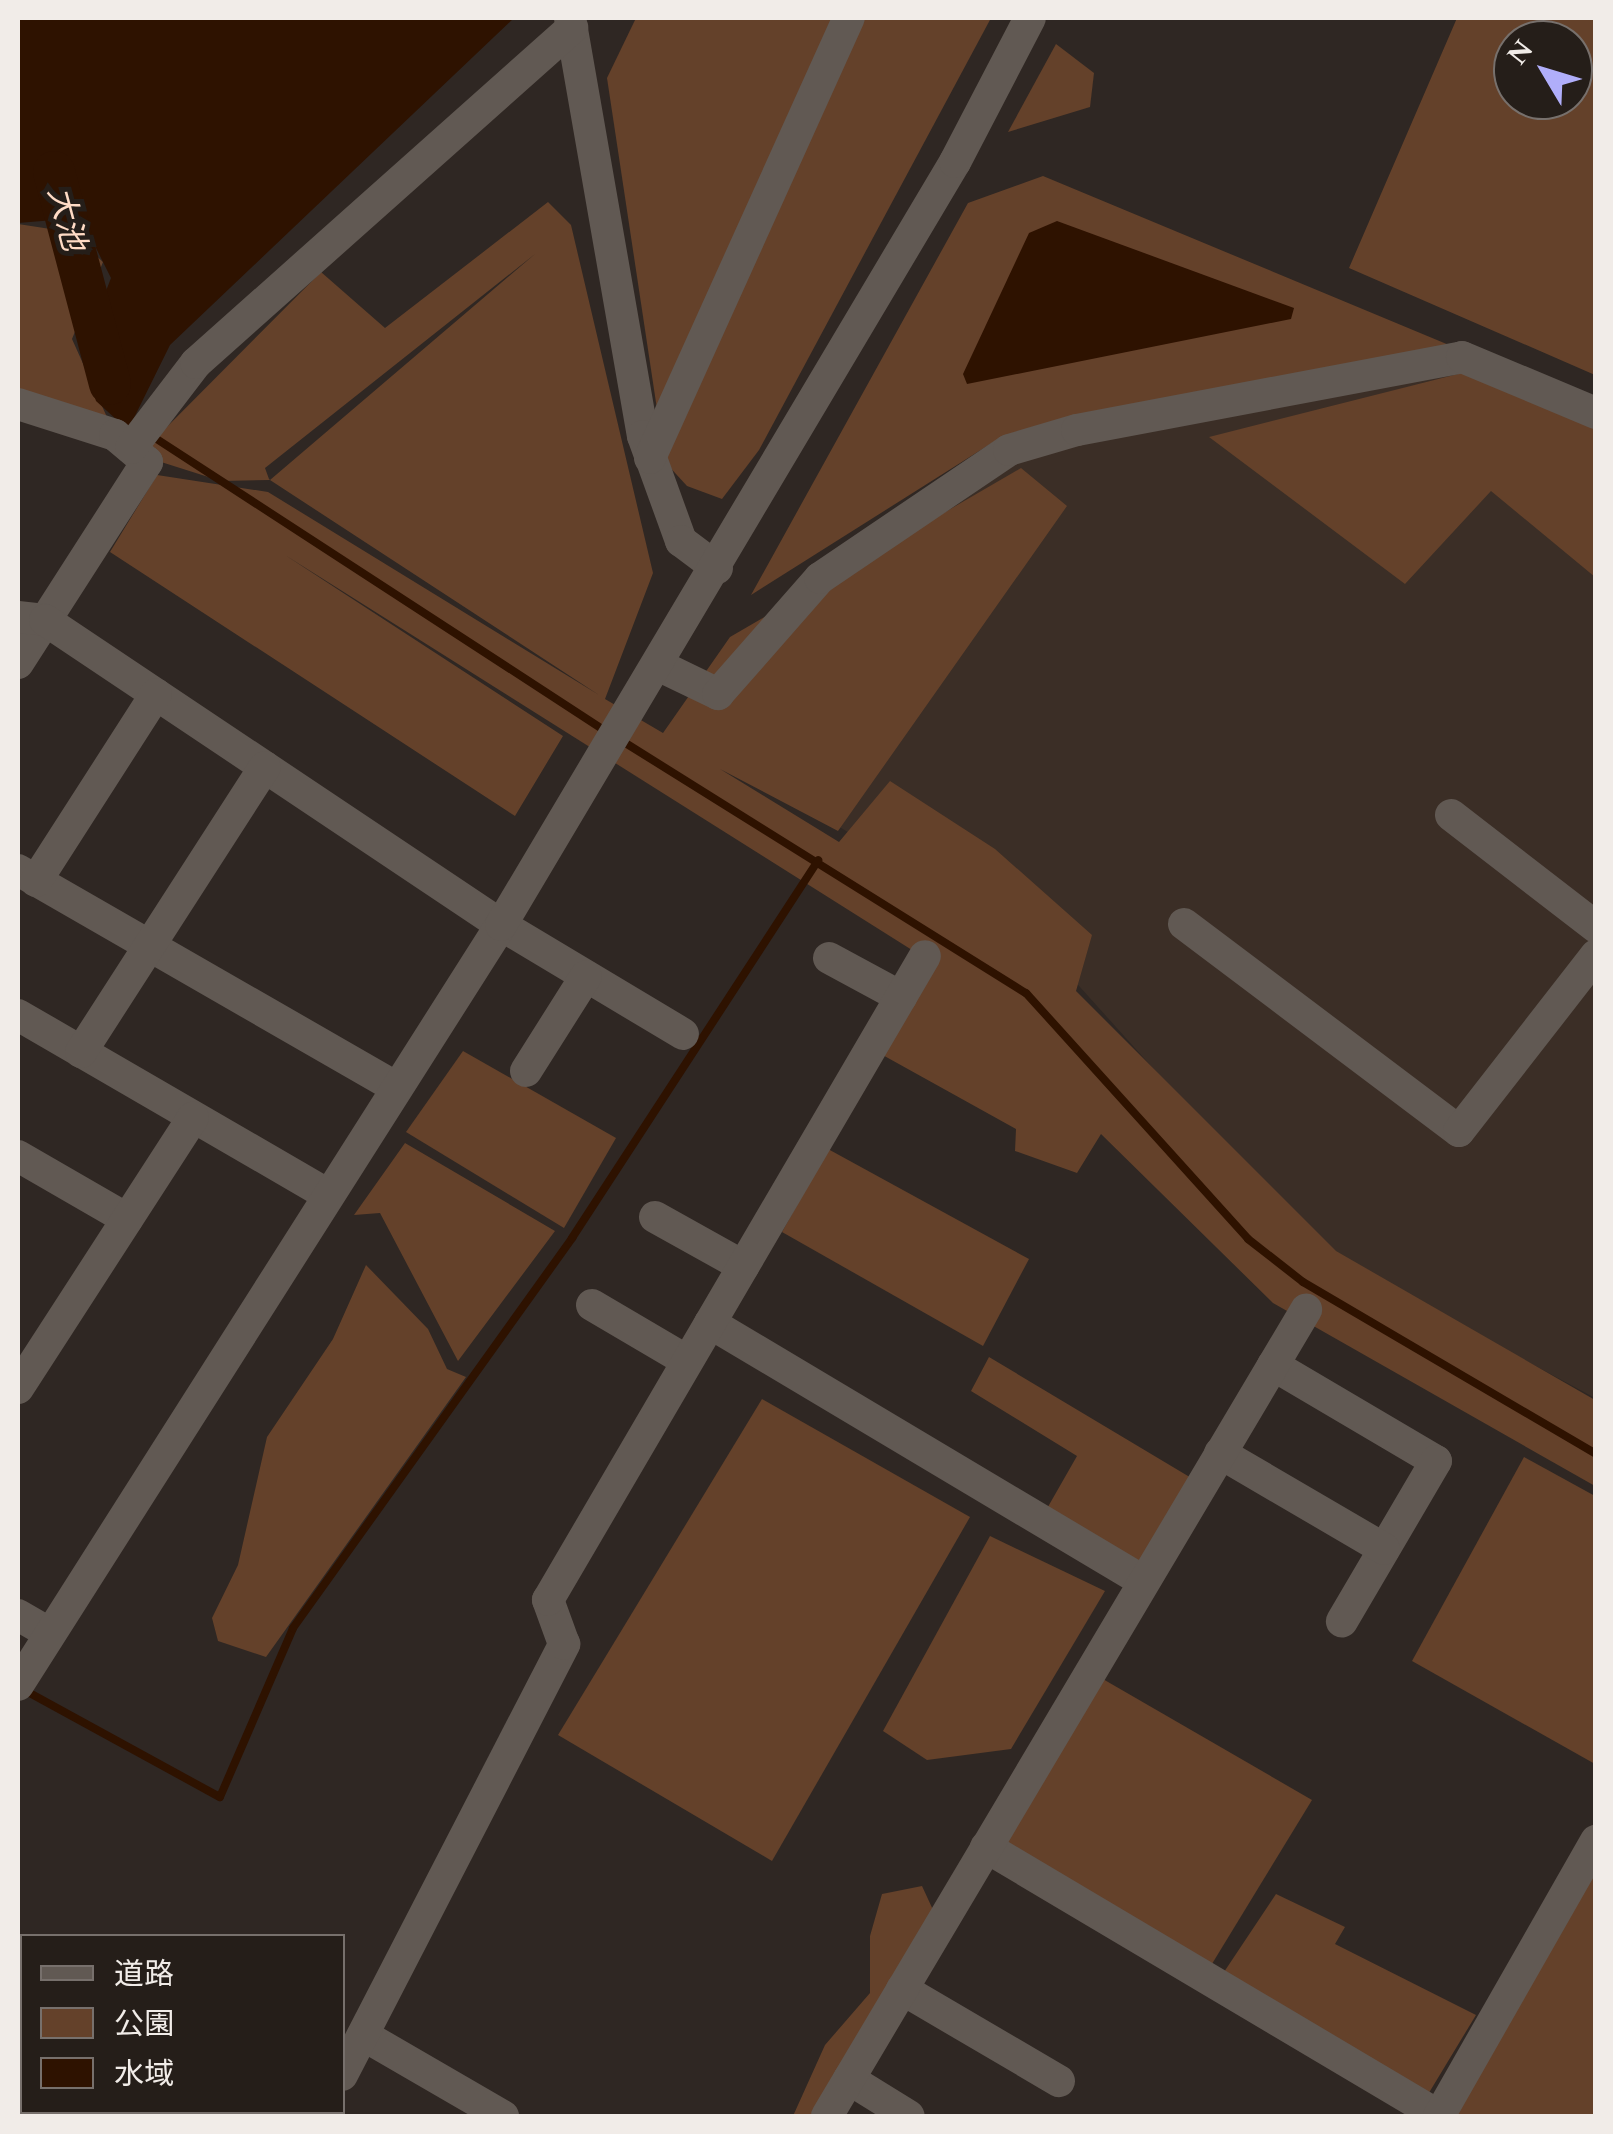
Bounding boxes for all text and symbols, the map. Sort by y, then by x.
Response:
north arrow [1493,20,1593,120]
text: N [1497,30,1545,75]
water label: 大池 [38,183,92,255]
legend [20,1934,345,2114]
text: 道路 [114,1952,174,1998]
text: 公園 [114,2002,174,2048]
text: 水域 [114,2052,174,2098]

